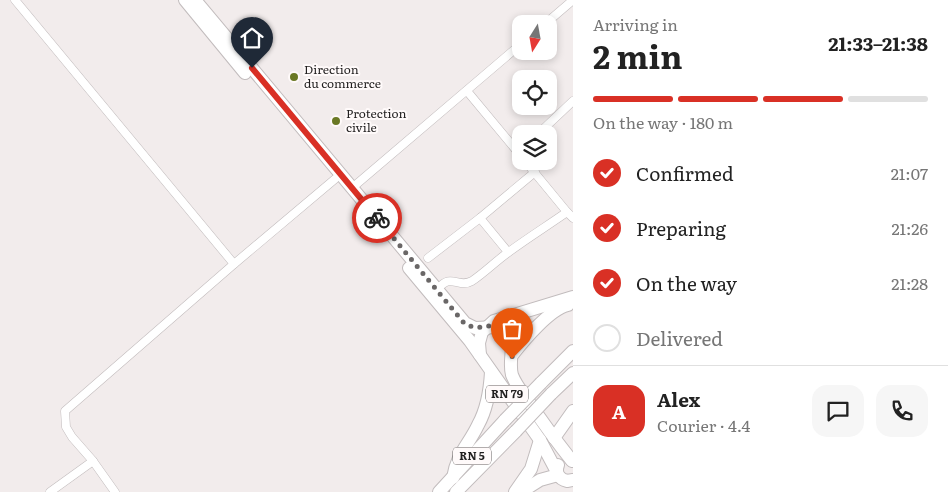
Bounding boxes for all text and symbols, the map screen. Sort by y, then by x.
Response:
text: Arriving in [593,12,678,36]
north arrow [512,15,558,60]
map controls [512,15,557,170]
pin [231,17,273,68]
icon: home [238,24,266,52]
text: 21:33–21:38 [828,29,928,57]
text: 2 min [593,31,682,79]
place label: Direction du commerce [304,60,381,92]
button: locate [512,70,557,115]
marker: Direction du commerce [288,71,300,83]
place label: Protection civile [346,104,406,136]
text: On the way · 180 m [593,110,733,134]
marker: Protection civile [330,115,342,127]
button: layers [512,125,557,170]
icon: check [593,159,621,187]
text: Confirmed [636,159,734,187]
text: 21:07 [891,161,928,185]
courier [352,193,402,243]
icon: bike [363,204,391,232]
icon: check [593,214,621,242]
text: Preparing [636,214,726,242]
text: 21:26 [892,216,928,240]
icon: check [593,269,621,297]
text: On the way [636,269,737,297]
text: 21:28 [891,271,928,295]
pin [491,308,533,359]
icon: bag [498,315,526,343]
text: Delivered [636,324,723,352]
text: Alex [657,385,700,413]
button: chat [812,385,864,437]
button: phone [876,385,928,437]
road number: RN 79 [486,386,528,402]
text: A [612,397,626,425]
text: Courier · 4.4 [657,413,750,437]
road number: RN 5 [453,448,491,464]

